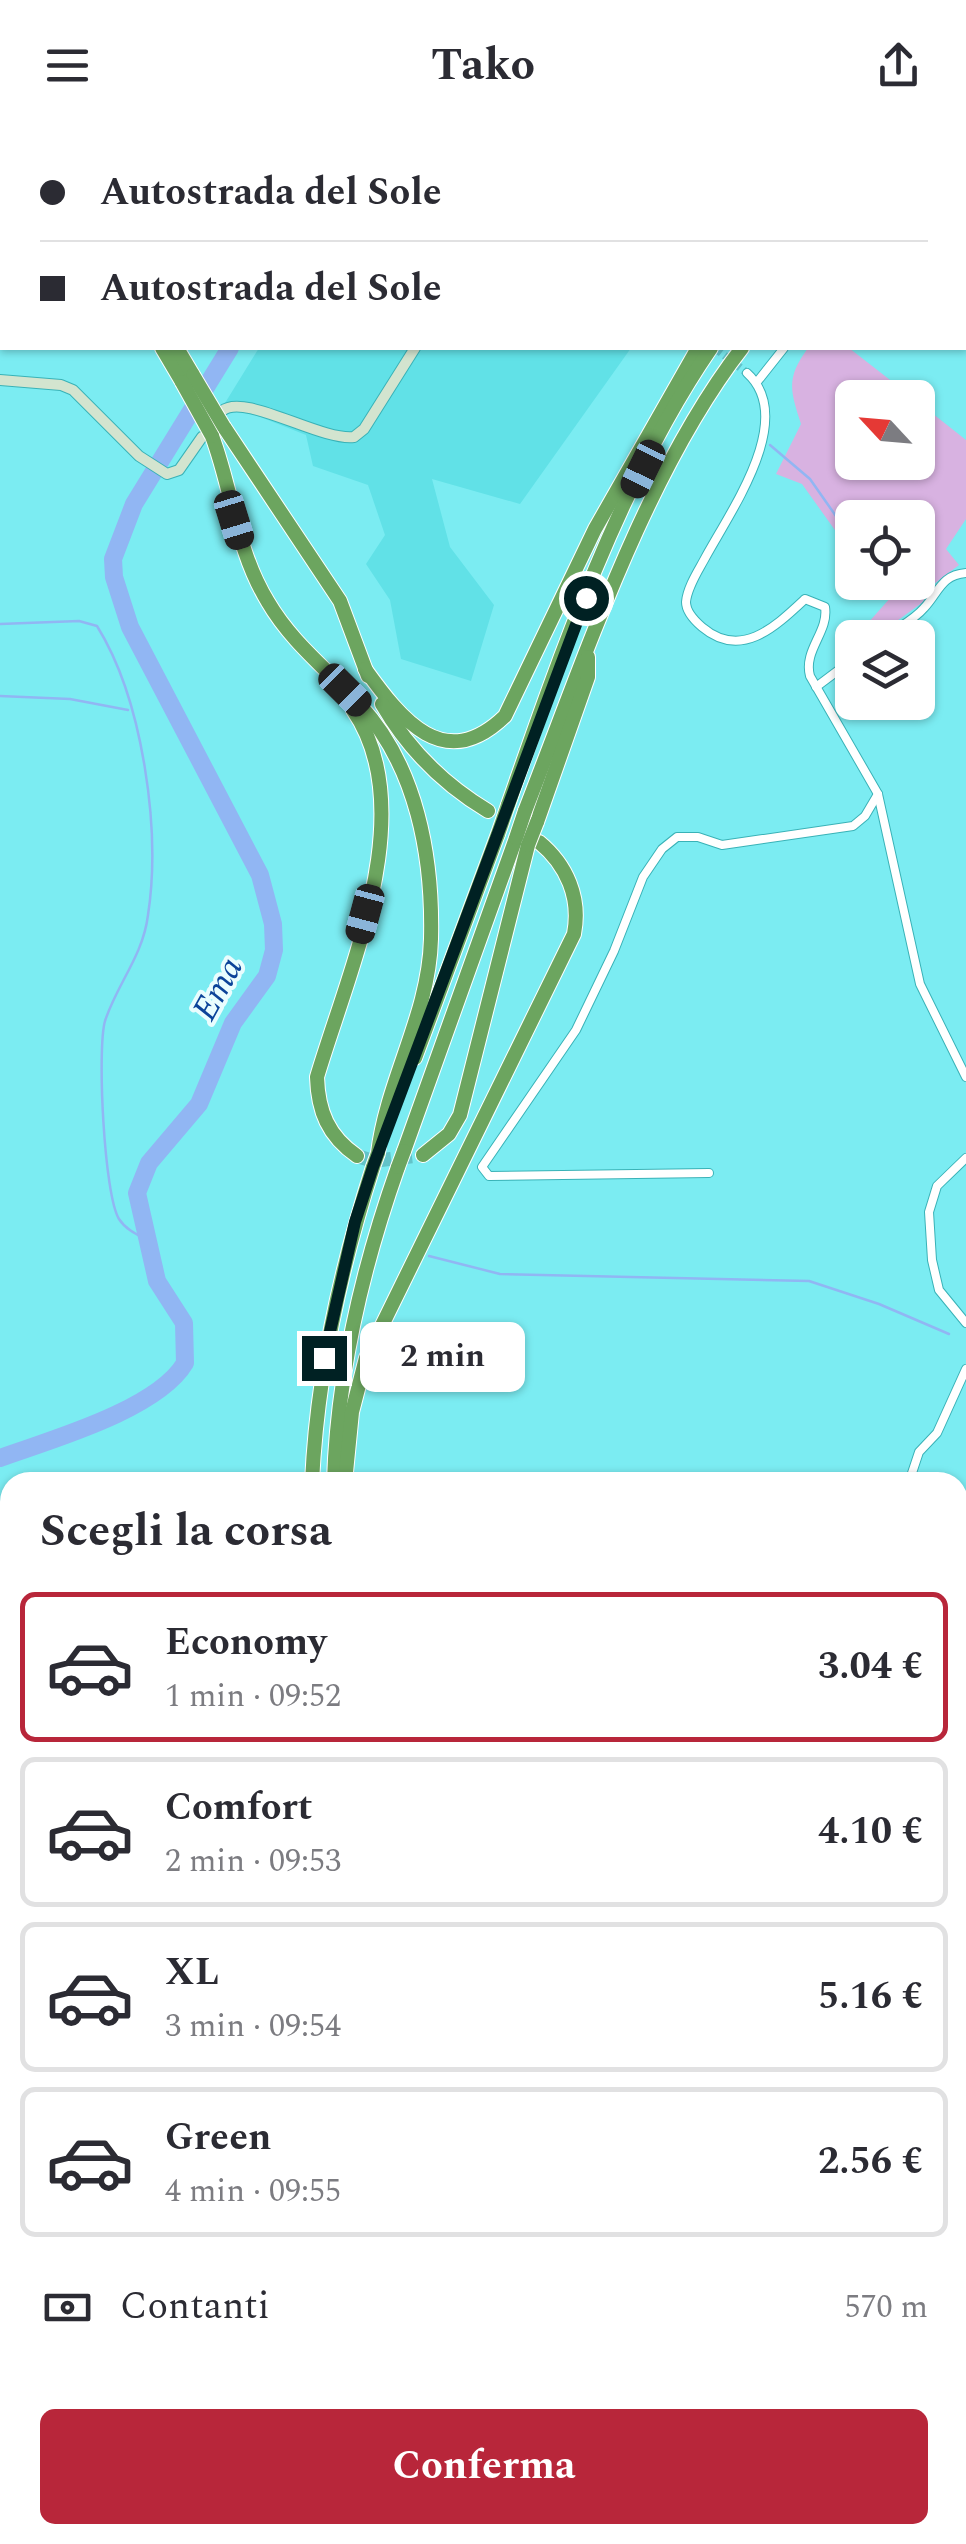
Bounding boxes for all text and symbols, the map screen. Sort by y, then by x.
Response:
text: Tako [431,31,535,100]
icon: menu [40,38,95,93]
icon: share [871,38,926,93]
text: Autostrada del Sole [100,164,442,222]
text: Autostrada del Sole [100,260,442,318]
north arrow [835,380,935,480]
map controls [835,380,935,720]
car [616,435,670,503]
car [211,487,257,553]
button: locate [835,500,935,600]
route start [564,576,609,621]
button: layers [835,620,935,720]
car [313,658,377,722]
car [343,881,387,947]
water label: Ema [179,947,257,1031]
callout: 2 min [359,1323,524,1393]
text: 2 min [400,1332,485,1381]
route end [302,1336,347,1381]
text: Scegli la corsa [40,1497,332,1566]
text: Economy [165,1614,326,1672]
icon: car [45,1622,135,1712]
text: 3.04 € [818,1638,923,1696]
text: 1 min · 09:52 [165,1672,341,1721]
text: Comfort [165,1779,312,1837]
icon: car [45,1787,135,1877]
text: 4.10 € [818,1803,923,1861]
text: 2 min · 09:53 [165,1837,341,1886]
text: XL [165,1944,219,2002]
icon: car [45,1952,135,2042]
text: 5.16 € [818,1968,923,2026]
text: 3 min · 09:54 [165,2002,341,2051]
text: Green [165,2109,272,2167]
icon: car [45,2117,135,2207]
text: 2.56 € [818,2133,923,2191]
text: 4 min · 09:55 [165,2167,341,2216]
text: Contanti [120,2278,270,2336]
icon: cash [40,2280,95,2335]
text: 570 m [844,2283,928,2332]
button: Conferma [40,2409,928,2524]

